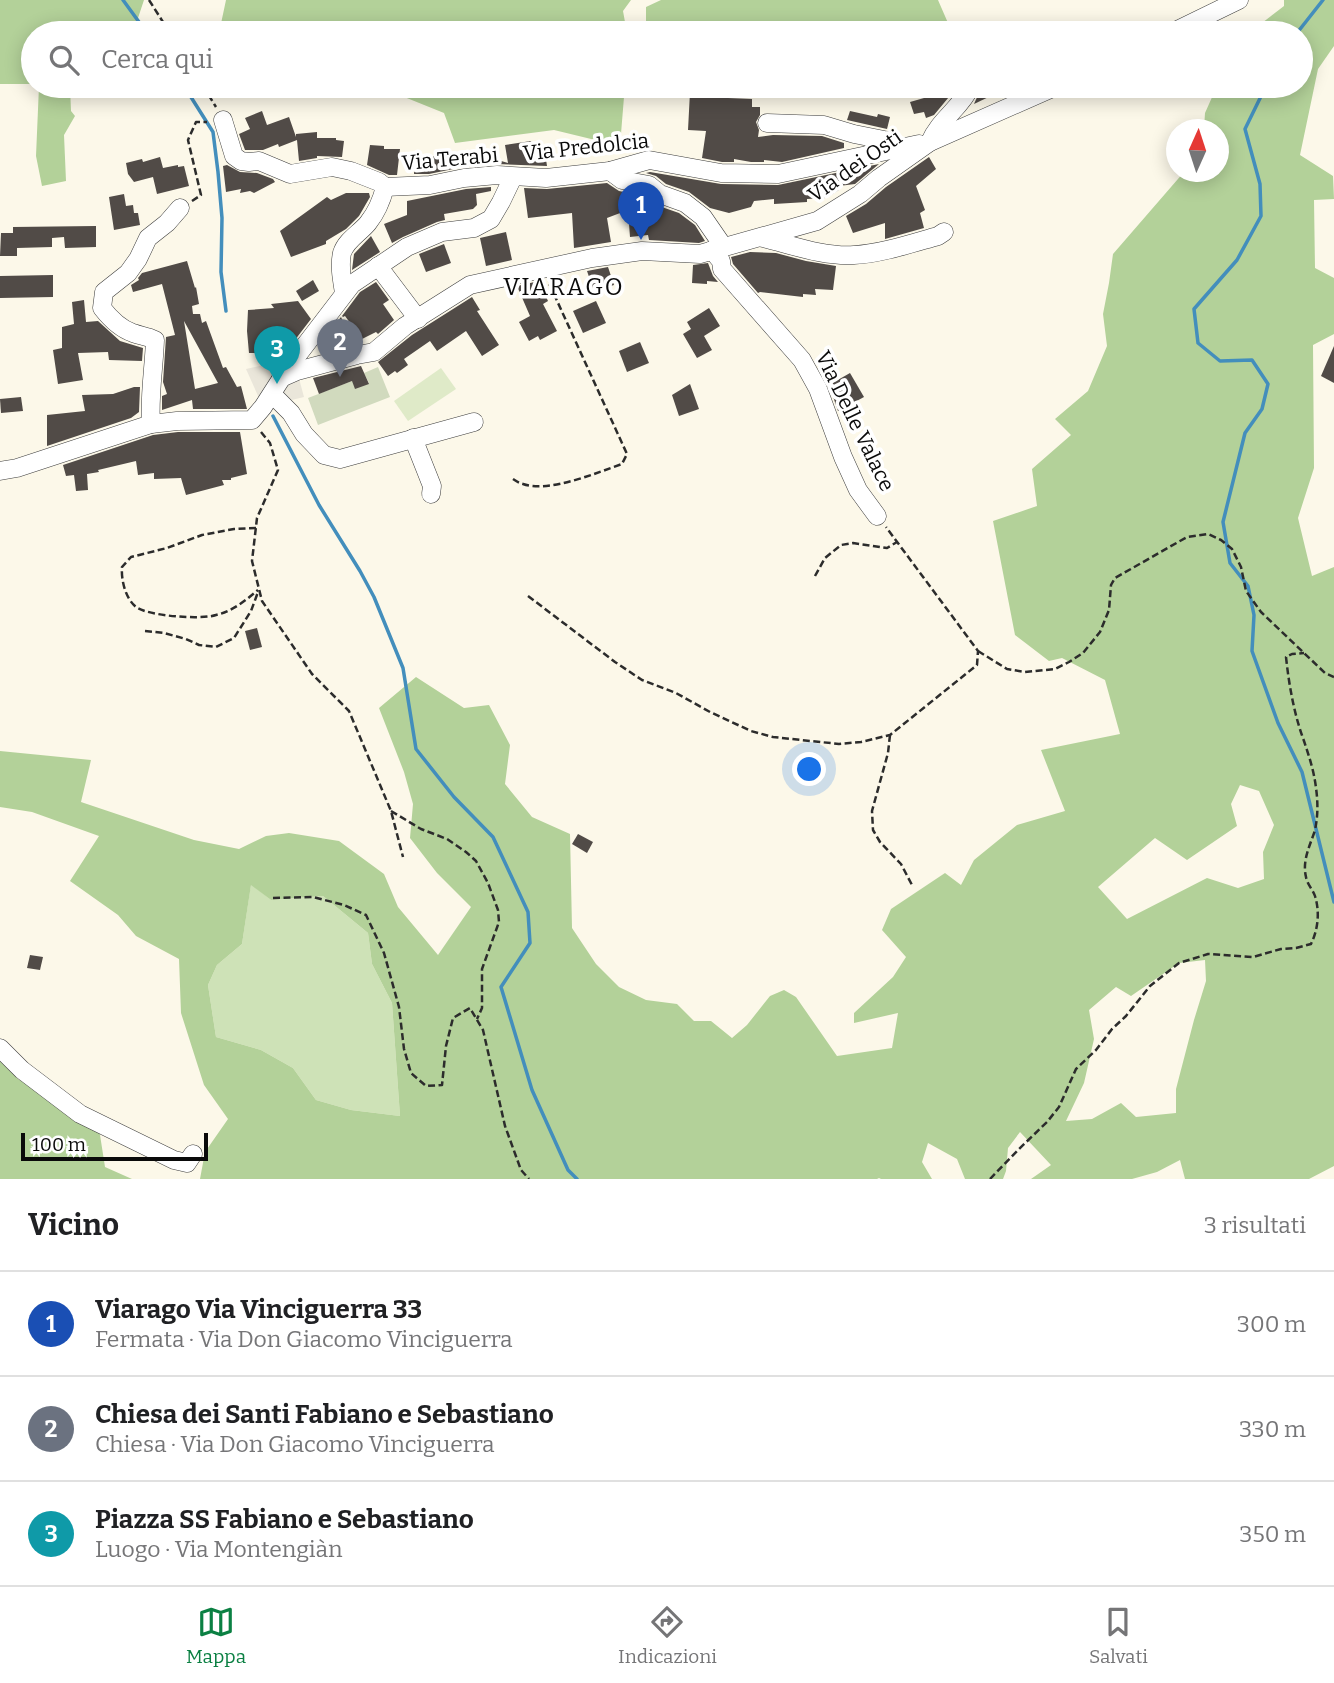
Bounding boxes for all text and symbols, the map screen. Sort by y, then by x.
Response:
search box [21,21,1313,98]
icon: search [45,41,83,79]
text: Cerca qui [101,44,213,75]
north arrow [1166,119,1229,182]
street label: Via dei Osti [803,124,907,208]
street label: Via Predolcia [522,127,651,167]
street label: Via Terabi [401,142,499,176]
pin: 1 [618,182,664,240]
district label: VIARAGO [503,273,625,301]
pin: 2 [317,319,363,377]
pin: 3 [254,326,300,384]
street label: Via Delle Valace [810,347,900,495]
your location [792,752,826,786]
scale bar [21,1130,208,1162]
text: 100 m [32,1133,86,1156]
text: Vicino [28,1207,119,1243]
text: 3 risultati [1204,1211,1306,1239]
text: Viarago Via Vinciguerra 33 [95,1294,422,1325]
text: 1 [46,1310,56,1338]
text: 300 m [1237,1310,1306,1338]
text: Fermata · Via Don Giacomo Vinciguerra [95,1325,513,1353]
text: Chiesa dei Santi Fabiano e Sebastiano [95,1399,554,1430]
text: 2 [45,1415,57,1443]
text: 330 m [1239,1415,1306,1443]
text: Chiesa · Via Don Giacomo Vinciguerra [95,1430,495,1458]
text: Piazza SS Fabiano e Sebastiano [95,1504,474,1535]
text: 3 [44,1520,58,1548]
text: 350 m [1239,1520,1306,1548]
text: Luogo · Via Montengiàn [95,1535,343,1563]
tab: Mappa [186,1603,246,1668]
tab: Indicazioni [618,1603,717,1668]
tab: Salvati [1089,1603,1148,1668]

